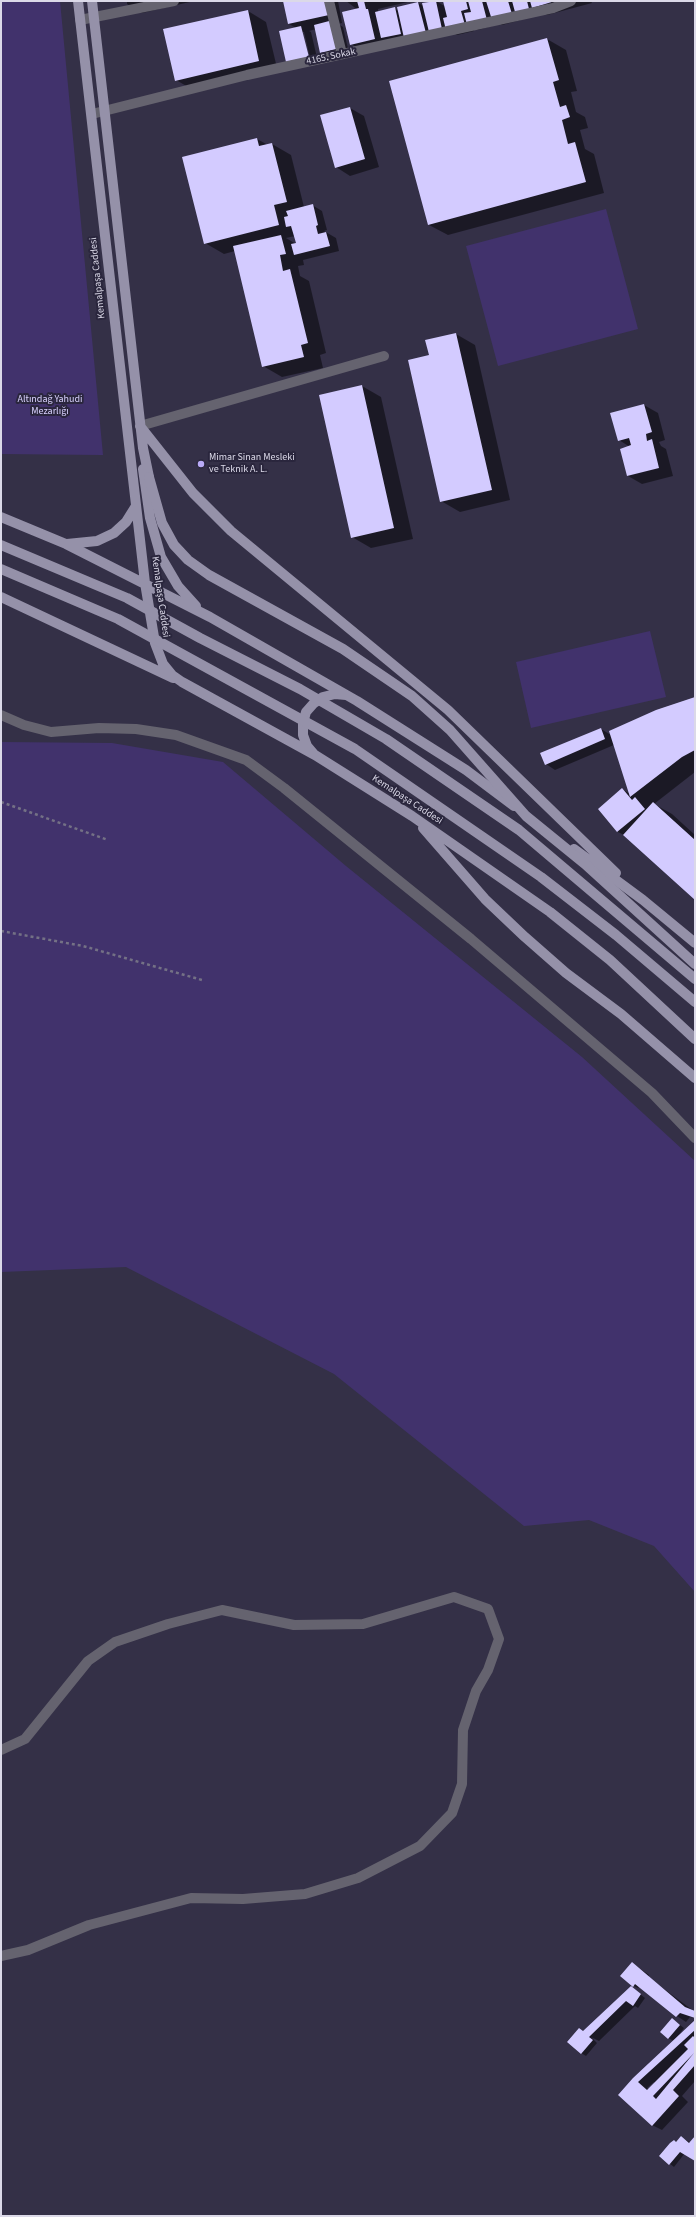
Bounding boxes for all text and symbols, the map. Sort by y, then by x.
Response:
street label: 4165. Sokak [305,46,357,68]
street label: Kemalpaşa Caddesi [88,237,108,319]
park label: Altındağ Yahudi Mezarlığı [18,394,82,418]
place label: Mimar Sinan Mesleki ve Teknik A. L. [209,452,295,476]
marker: Mimar Sinan Mesleki ve Teknik A. L. [196,459,206,469]
street label: Kemalpaşa Caddesi [148,556,172,638]
street label: Kemalpaşa Caddesi [369,773,445,827]

